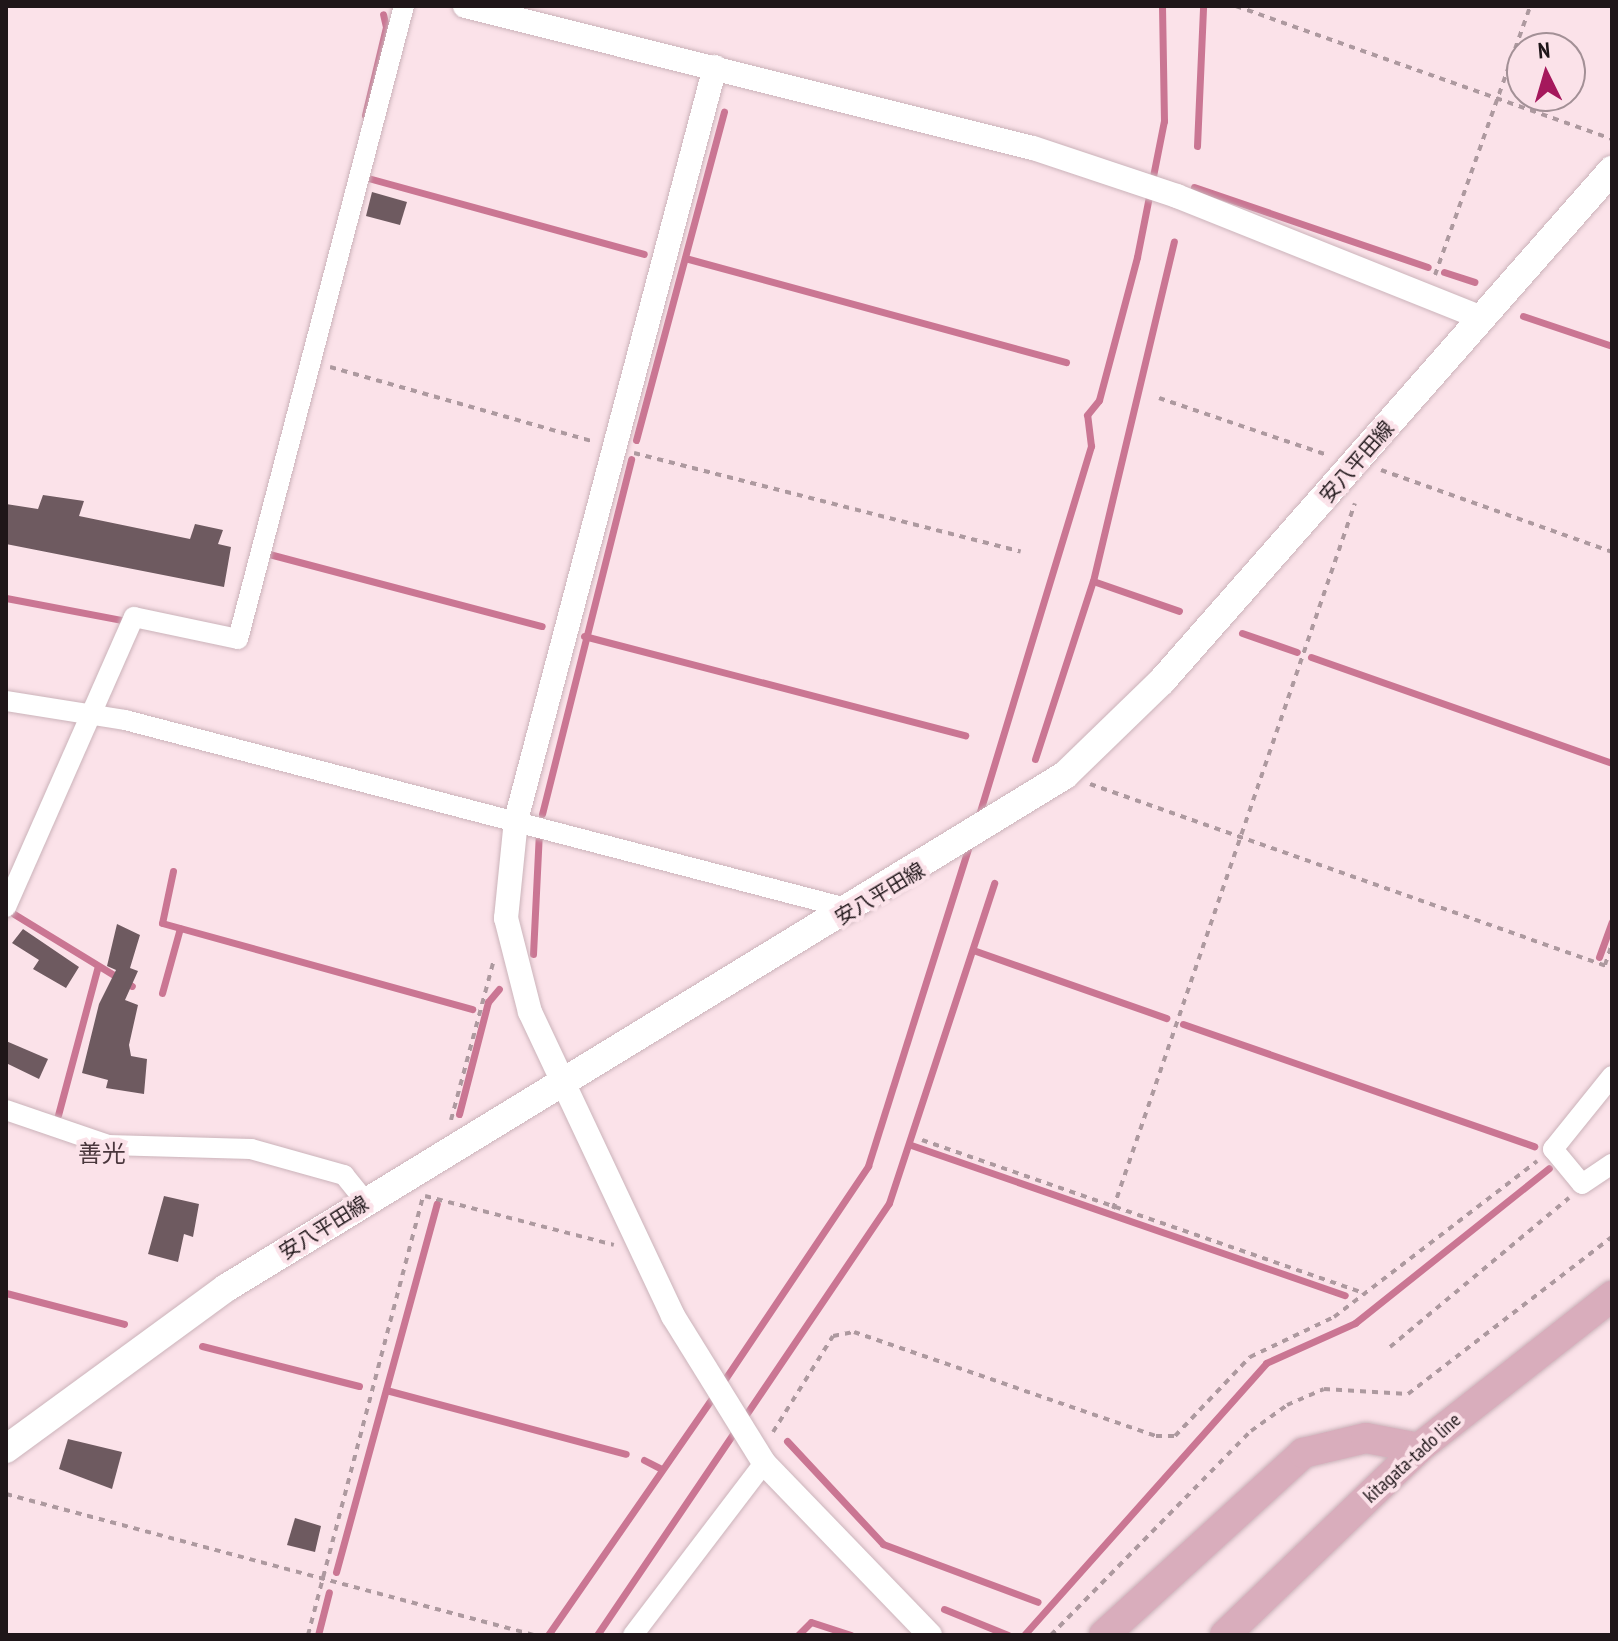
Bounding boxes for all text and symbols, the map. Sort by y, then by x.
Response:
north arrow [1506,32,1586,112]
text: N [1537,36,1551,65]
street label: 安八平田線 [1315,416,1399,508]
street label: 安八平田線 [831,858,929,930]
district label: 善光 [78,1140,126,1168]
street label: 安八平田線 [275,1191,373,1265]
street label: kitagata-tado line [1358,1408,1466,1508]

